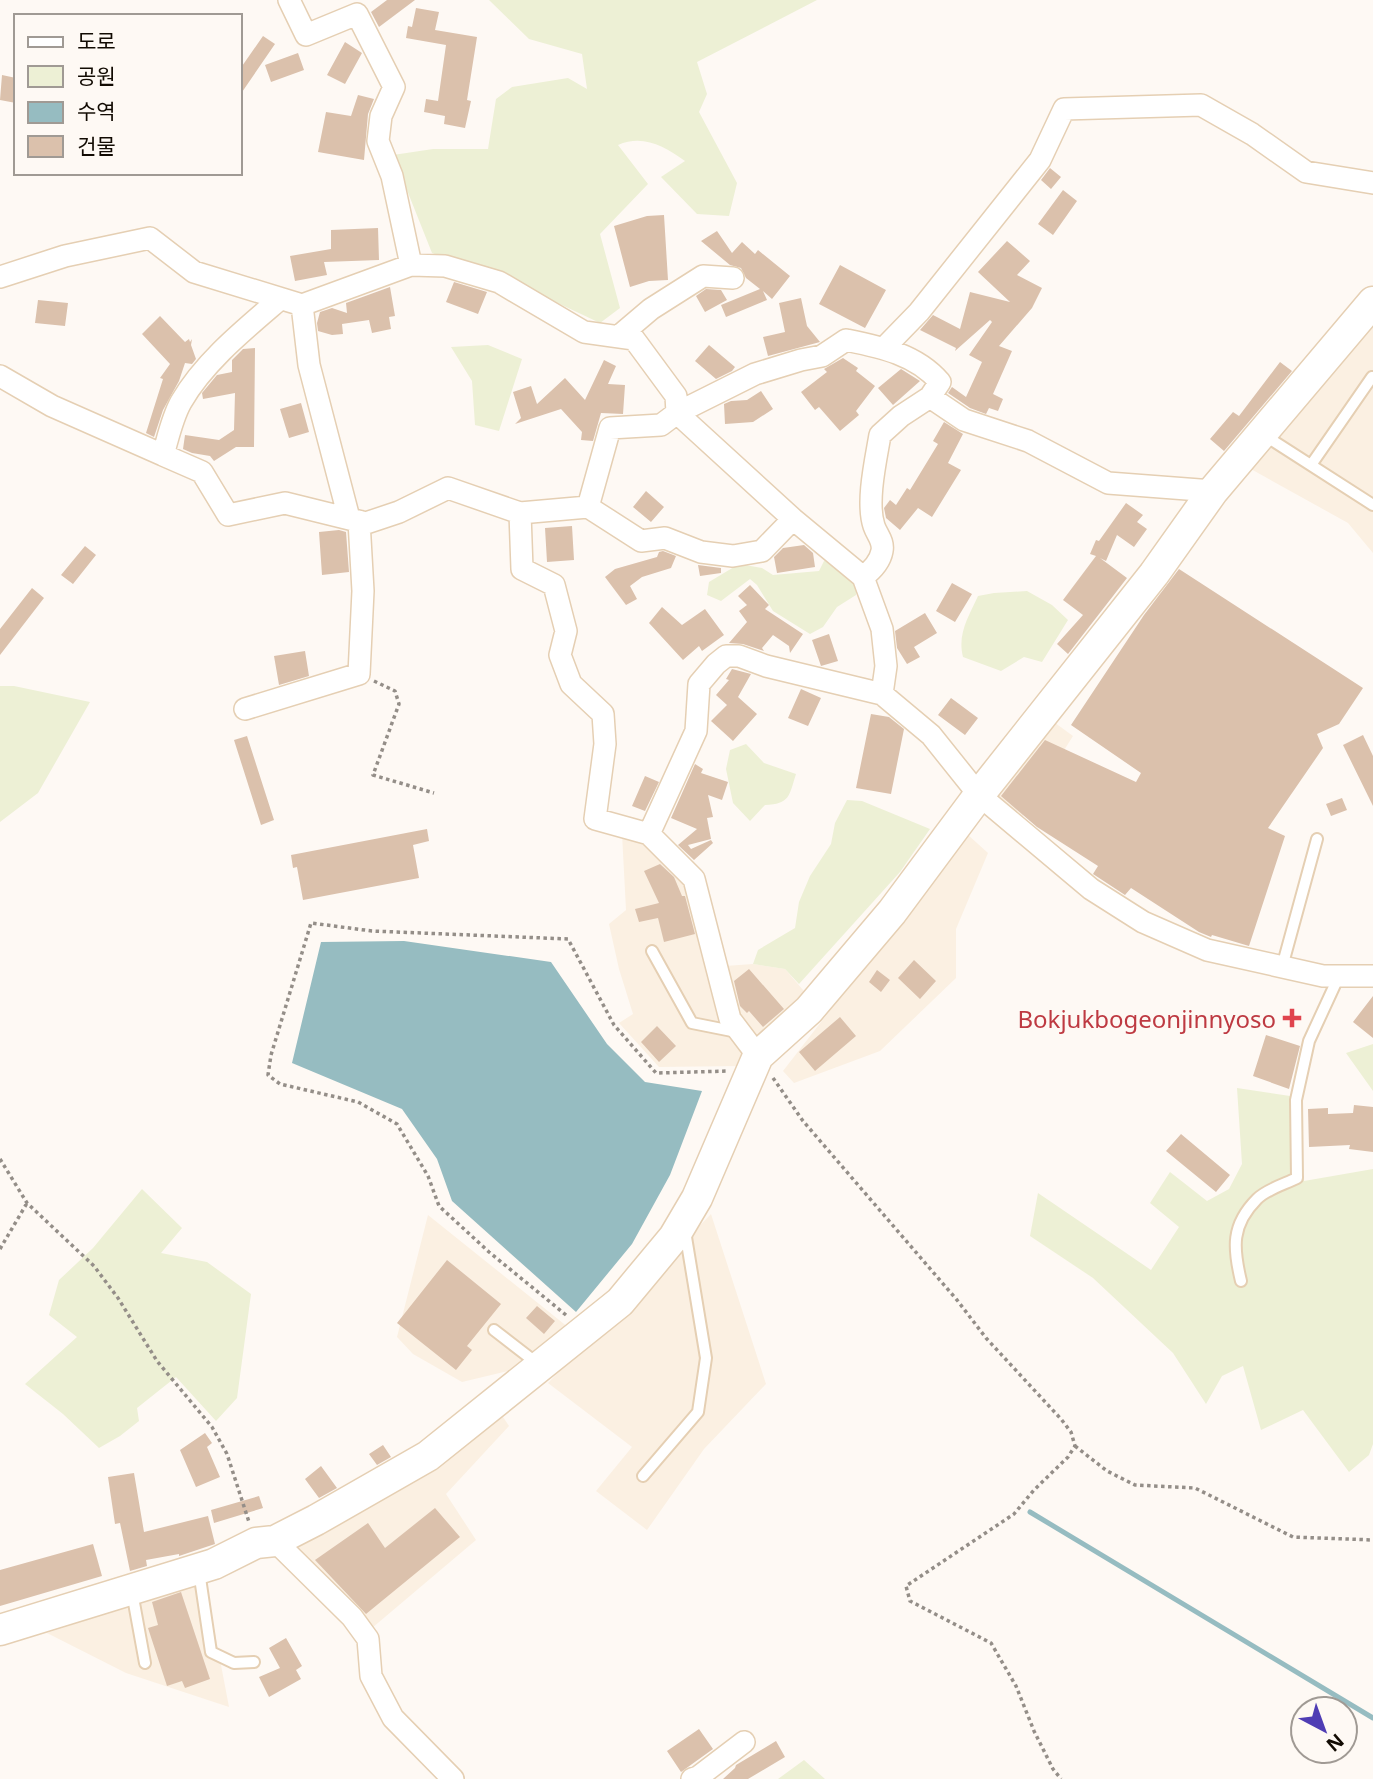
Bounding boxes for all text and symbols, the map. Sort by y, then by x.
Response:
legend [14,14,242,175]
text: 도로 [77,27,116,55]
text: 공원 [77,62,116,90]
text: 수역 [77,97,116,125]
text: 건물 [77,132,116,160]
place label: Bokjukbogeonjinnyoso [1017,1002,1276,1035]
marker: Bokjukbogeonjinnyoso [1282,1008,1302,1028]
north arrow [1289,1695,1359,1765]
text: N [1321,1728,1350,1758]

